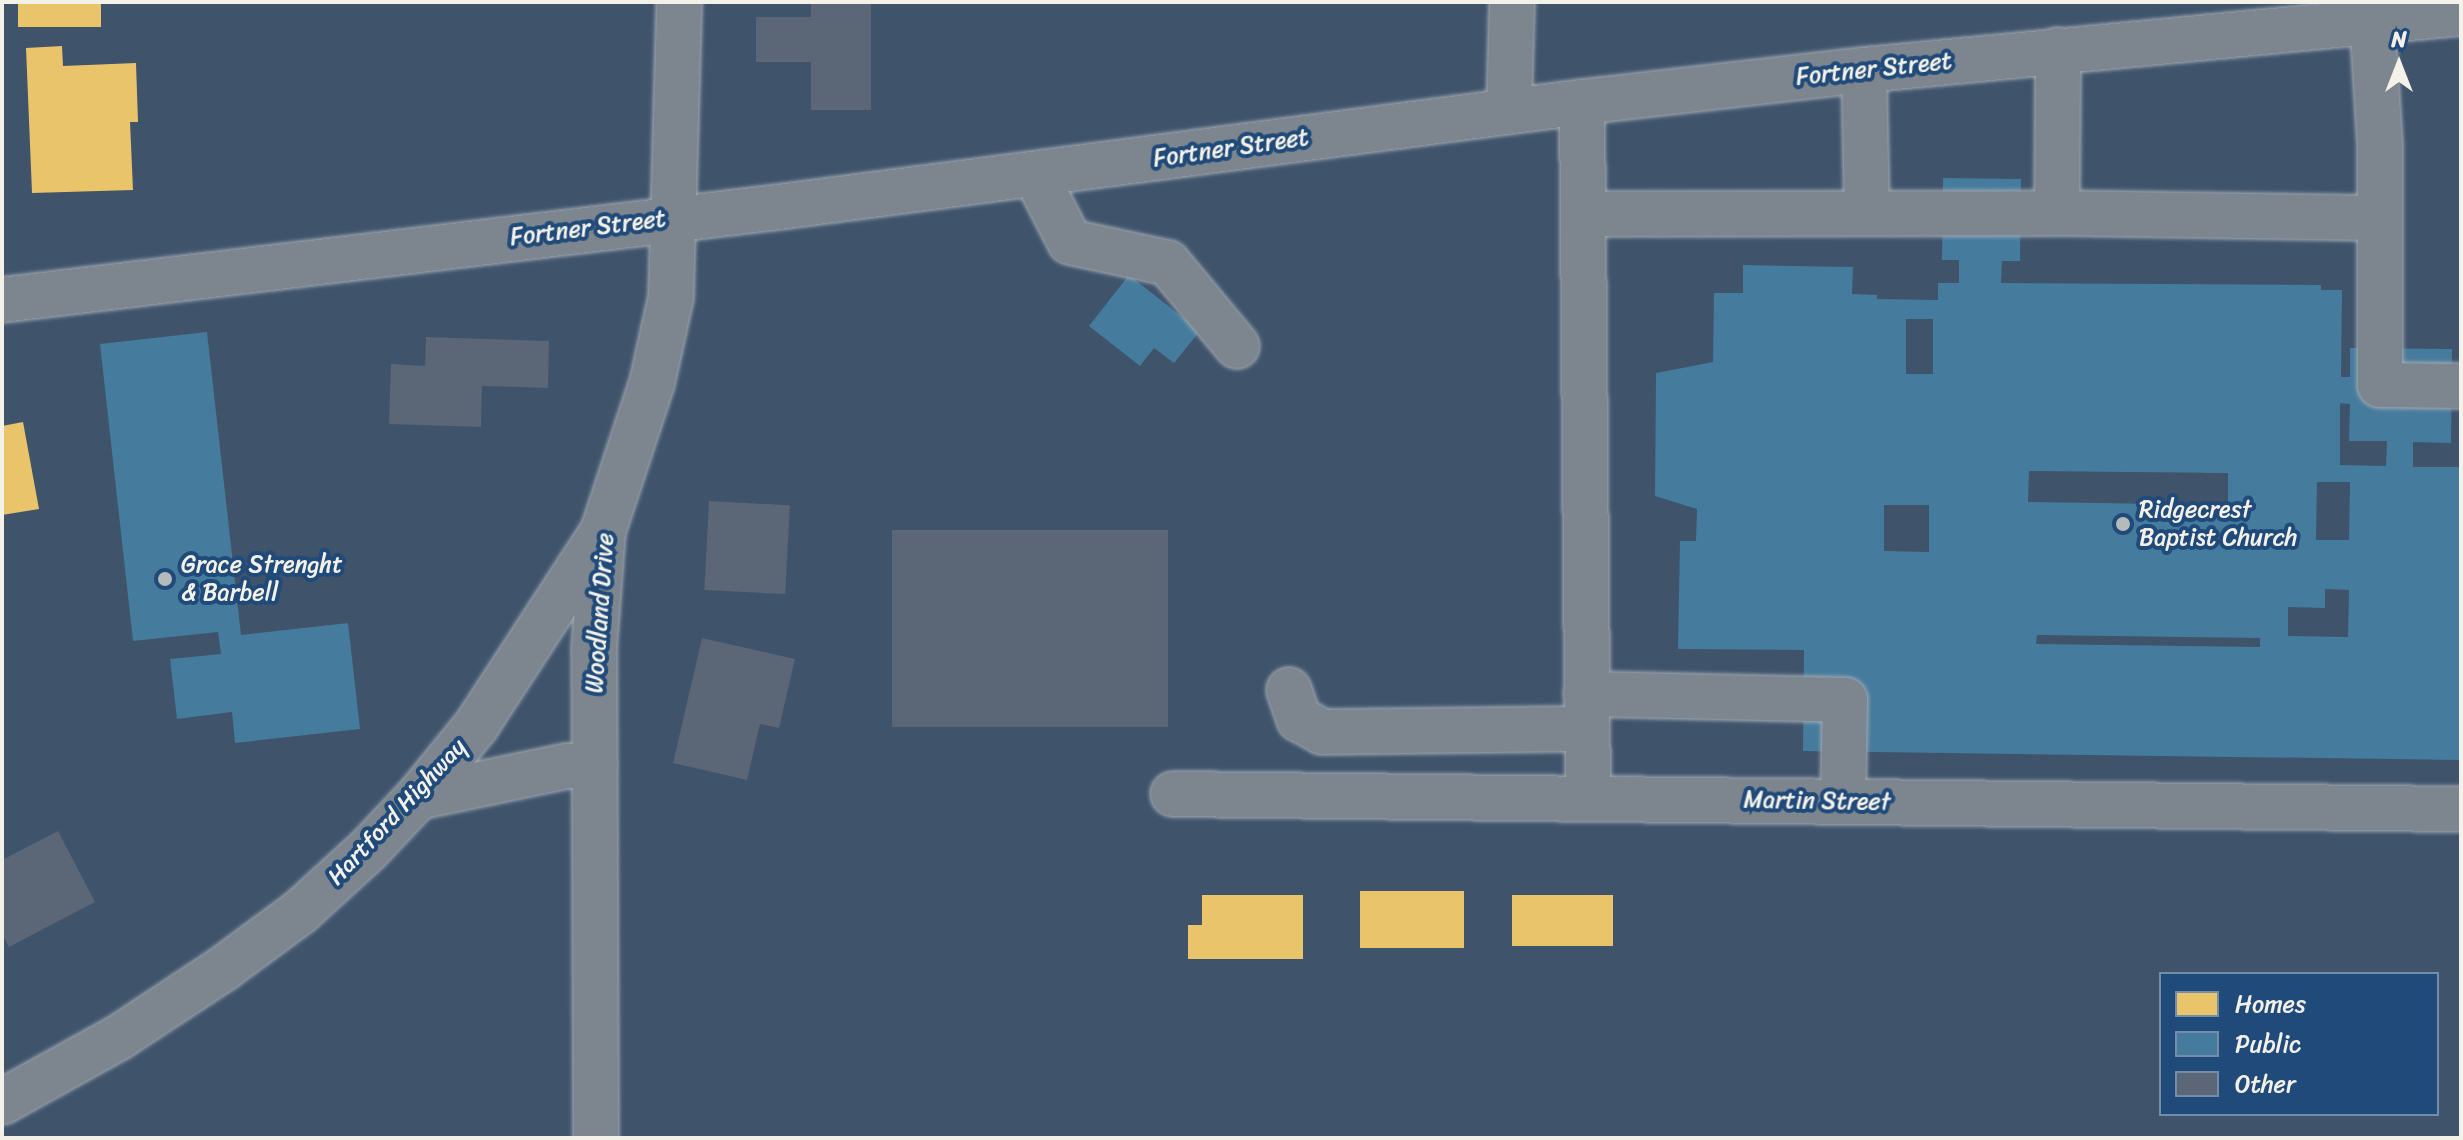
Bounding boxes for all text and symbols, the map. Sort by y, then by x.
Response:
text: N [2391,20,2407,59]
north arrow [2359,24,2439,104]
street label: Fortner Street [1795,46,1953,92]
street label: Fortner Street [1151,123,1311,173]
street label: Fortner Street [508,204,668,252]
place label: Ridgecrest Baptist Church [2139,496,2297,552]
marker: Ridgecrest Baptist Church [2114,515,2132,533]
street label: Woodland Drive [580,532,620,694]
place label: Grace Strenght & Barbell [181,551,344,607]
marker: Grace Strenght & Barbell [156,570,174,588]
street label: Hartford Highway [322,733,472,891]
street label: Martin Street [1743,785,1891,817]
legend [2159,972,2439,1116]
text: Homes [2235,983,2306,1025]
text: Public [2235,1023,2301,1065]
text: Other [2235,1063,2296,1105]

